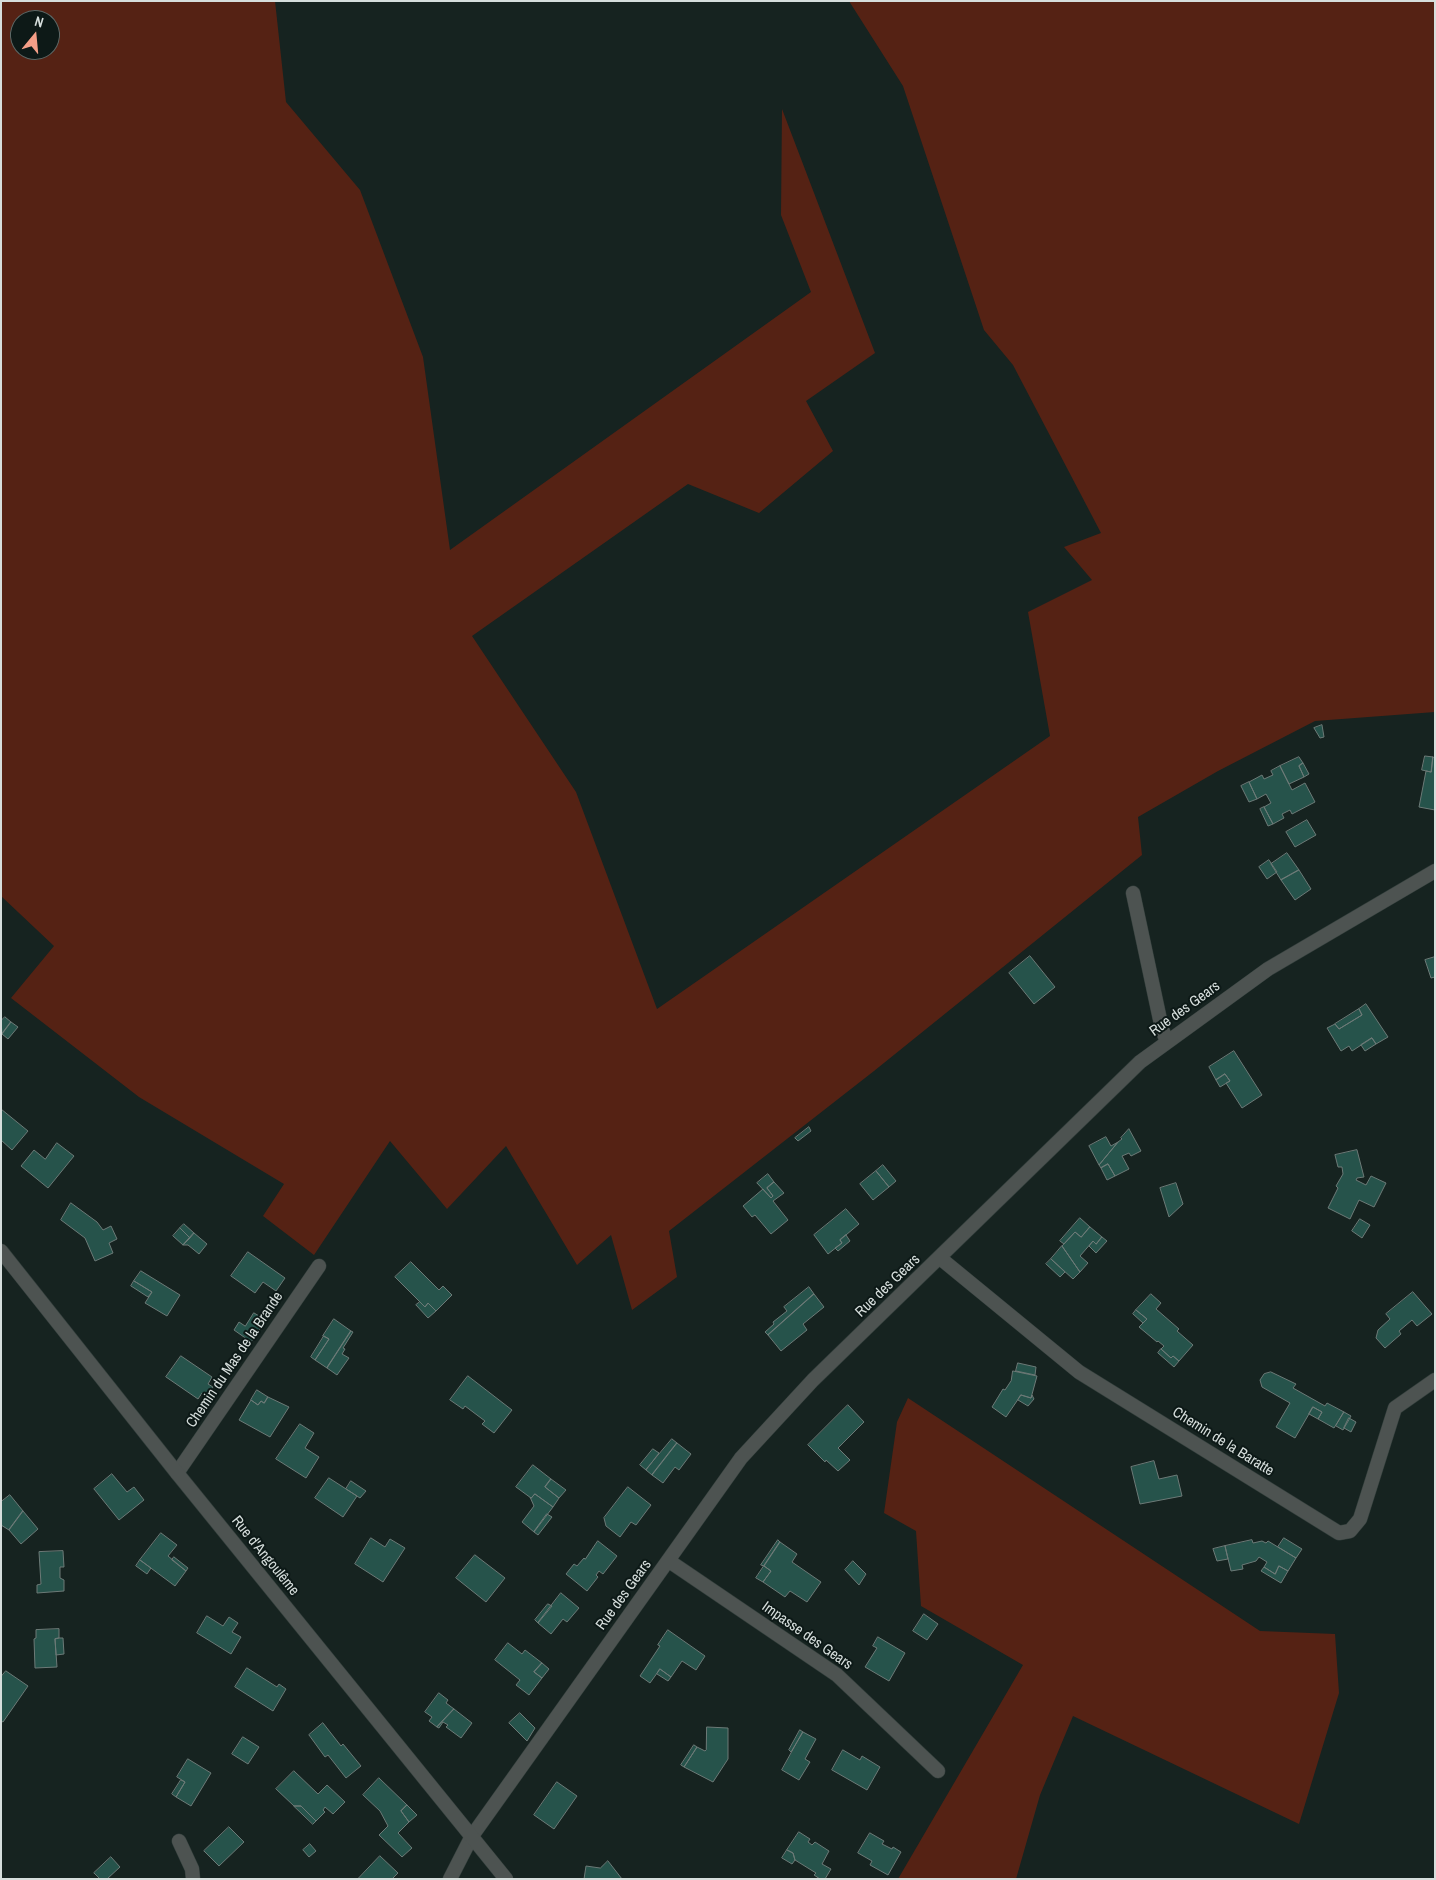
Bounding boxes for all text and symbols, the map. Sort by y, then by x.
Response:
north arrow [10,10,60,60]
text: N [32,12,46,31]
street label: Rue des Gears [1146,977,1224,1041]
street label: Rue des Gears [852,1251,924,1321]
street label: Chemin du Mas de la Brande [183,1289,287,1431]
street label: Chemin de la Baratte [1169,1404,1277,1480]
street label: Rue d'Angoulême [227,1512,303,1600]
street label: Rue des Gears [592,1556,656,1634]
street label: Impasse des Gears [758,1598,856,1674]

